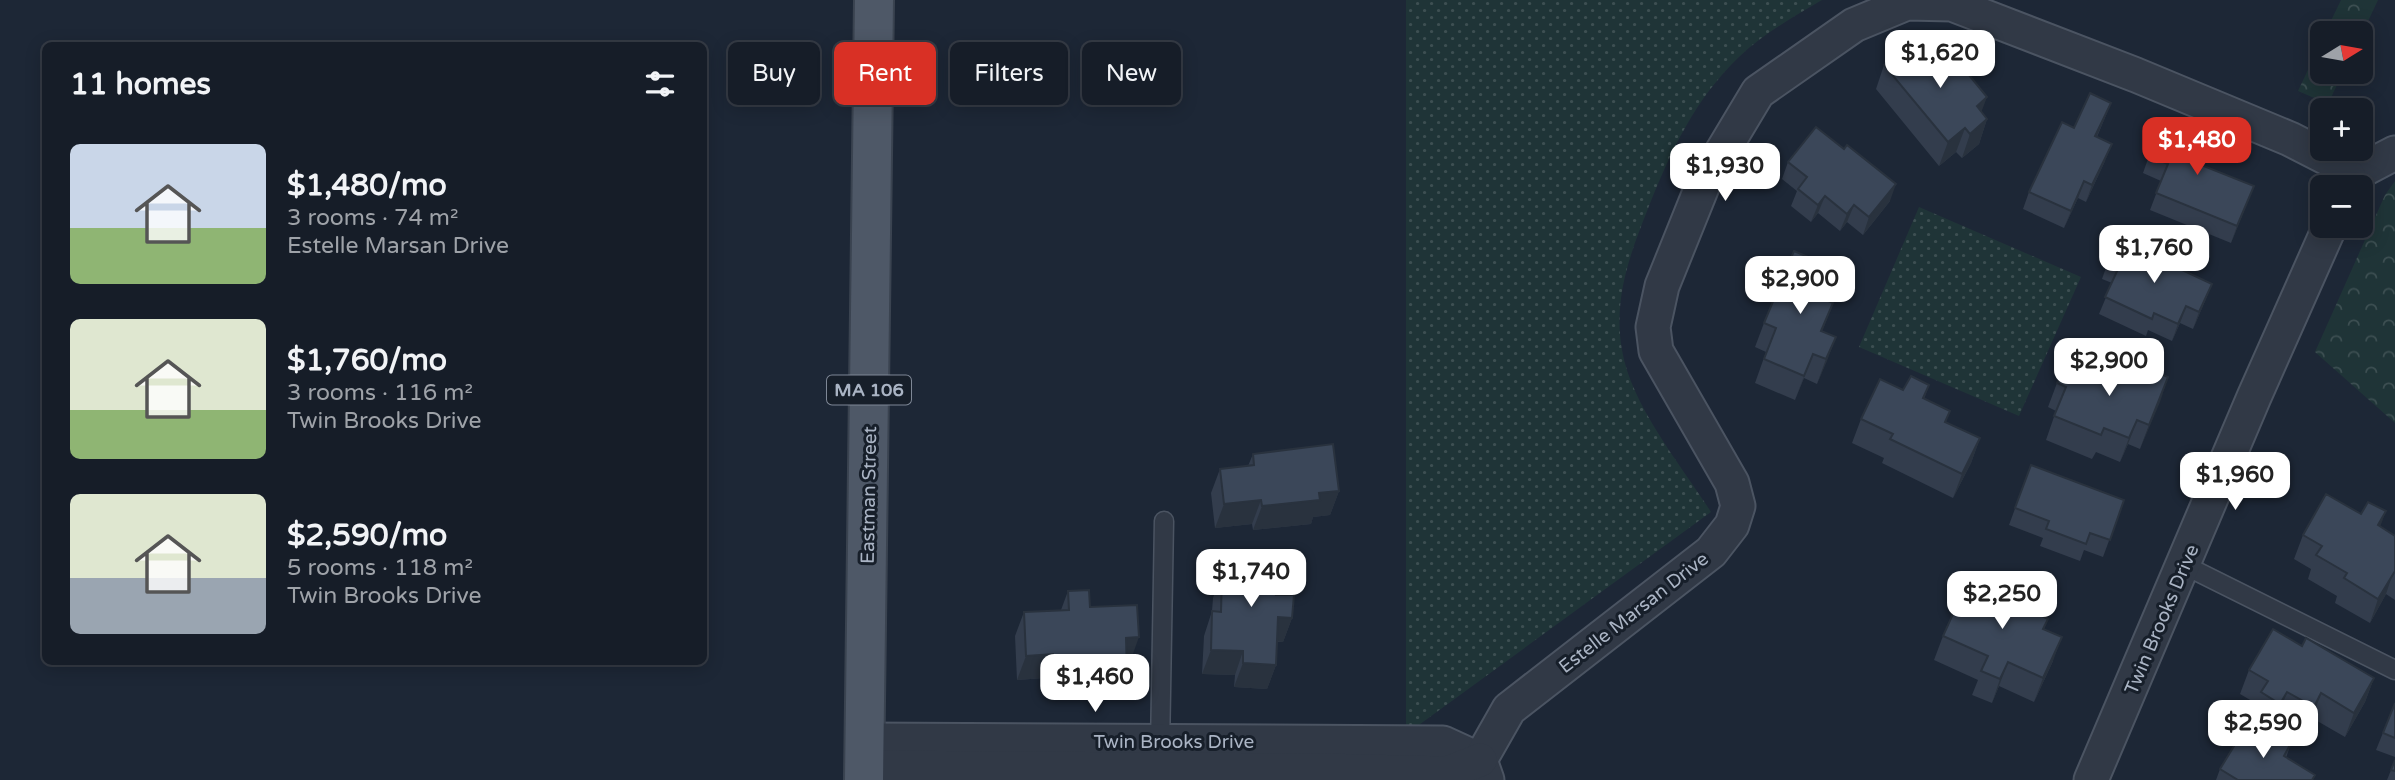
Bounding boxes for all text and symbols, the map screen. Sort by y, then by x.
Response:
north arrow [2310,21,2373,84]
map controls [2310,21,2373,238]
pin: $1,620 [1883,31,1997,90]
text: $1,620 [1901,39,1979,67]
chip: Buy [728,42,820,105]
chip: Rent [834,42,936,105]
chip: Filters [950,42,1068,105]
chip: New [1082,42,1181,105]
icon: filters [641,65,679,103]
text: 11 homes [70,66,211,103]
button: + [2310,98,2373,161]
pin: $1,480 [2140,118,2254,177]
text: $1,480 [2158,126,2236,154]
pin: $1,930 [1668,144,1782,203]
text: $1,930 [1686,152,1764,180]
text: $1,480/mo [287,167,447,204]
icon: home [126,172,210,256]
button: − [2310,175,2373,238]
text: 3 rooms · 74 m² [287,204,458,232]
pin: $1,760 [2097,226,2211,285]
text: Estelle Marsan Drive [287,232,509,260]
text: $1,760 [2115,234,2193,262]
pin: $2,900 [1743,256,1857,316]
text: $2,900 [1761,265,1839,293]
pin: $2,900 [2052,338,2166,398]
text: $1,760/mo [287,342,447,379]
icon: home [126,347,210,431]
text: $2,900 [2070,347,2148,375]
road number: MA 106 [827,376,911,404]
text: 3 rooms · 116 m² [287,379,473,407]
text: Twin Brooks Drive [287,407,482,435]
street label: Eastman Street [857,426,881,564]
pin: $1,960 [2178,452,2292,512]
text: $1,960 [2196,461,2274,489]
text: $2,590/mo [287,517,447,554]
icon: home [126,522,210,606]
street label: Twin Brooks Drive [2120,541,2203,698]
street label: Estelle Marsan Drive [1555,548,1713,678]
pin: $1,740 [1194,550,1308,609]
text: 5 rooms · 118 m² [287,554,473,582]
text: $1,740 [1212,558,1290,586]
pin: $2,250 [1945,572,2059,631]
text: $2,250 [1963,580,2041,608]
text: Twin Brooks Drive [287,582,482,610]
pin: $1,460 [1038,654,1152,714]
text: $1,460 [1056,663,1134,691]
pin: $2,590 [2206,700,2320,760]
text: $2,590 [2224,709,2302,737]
street label: Twin Brooks Drive [1094,731,1254,753]

